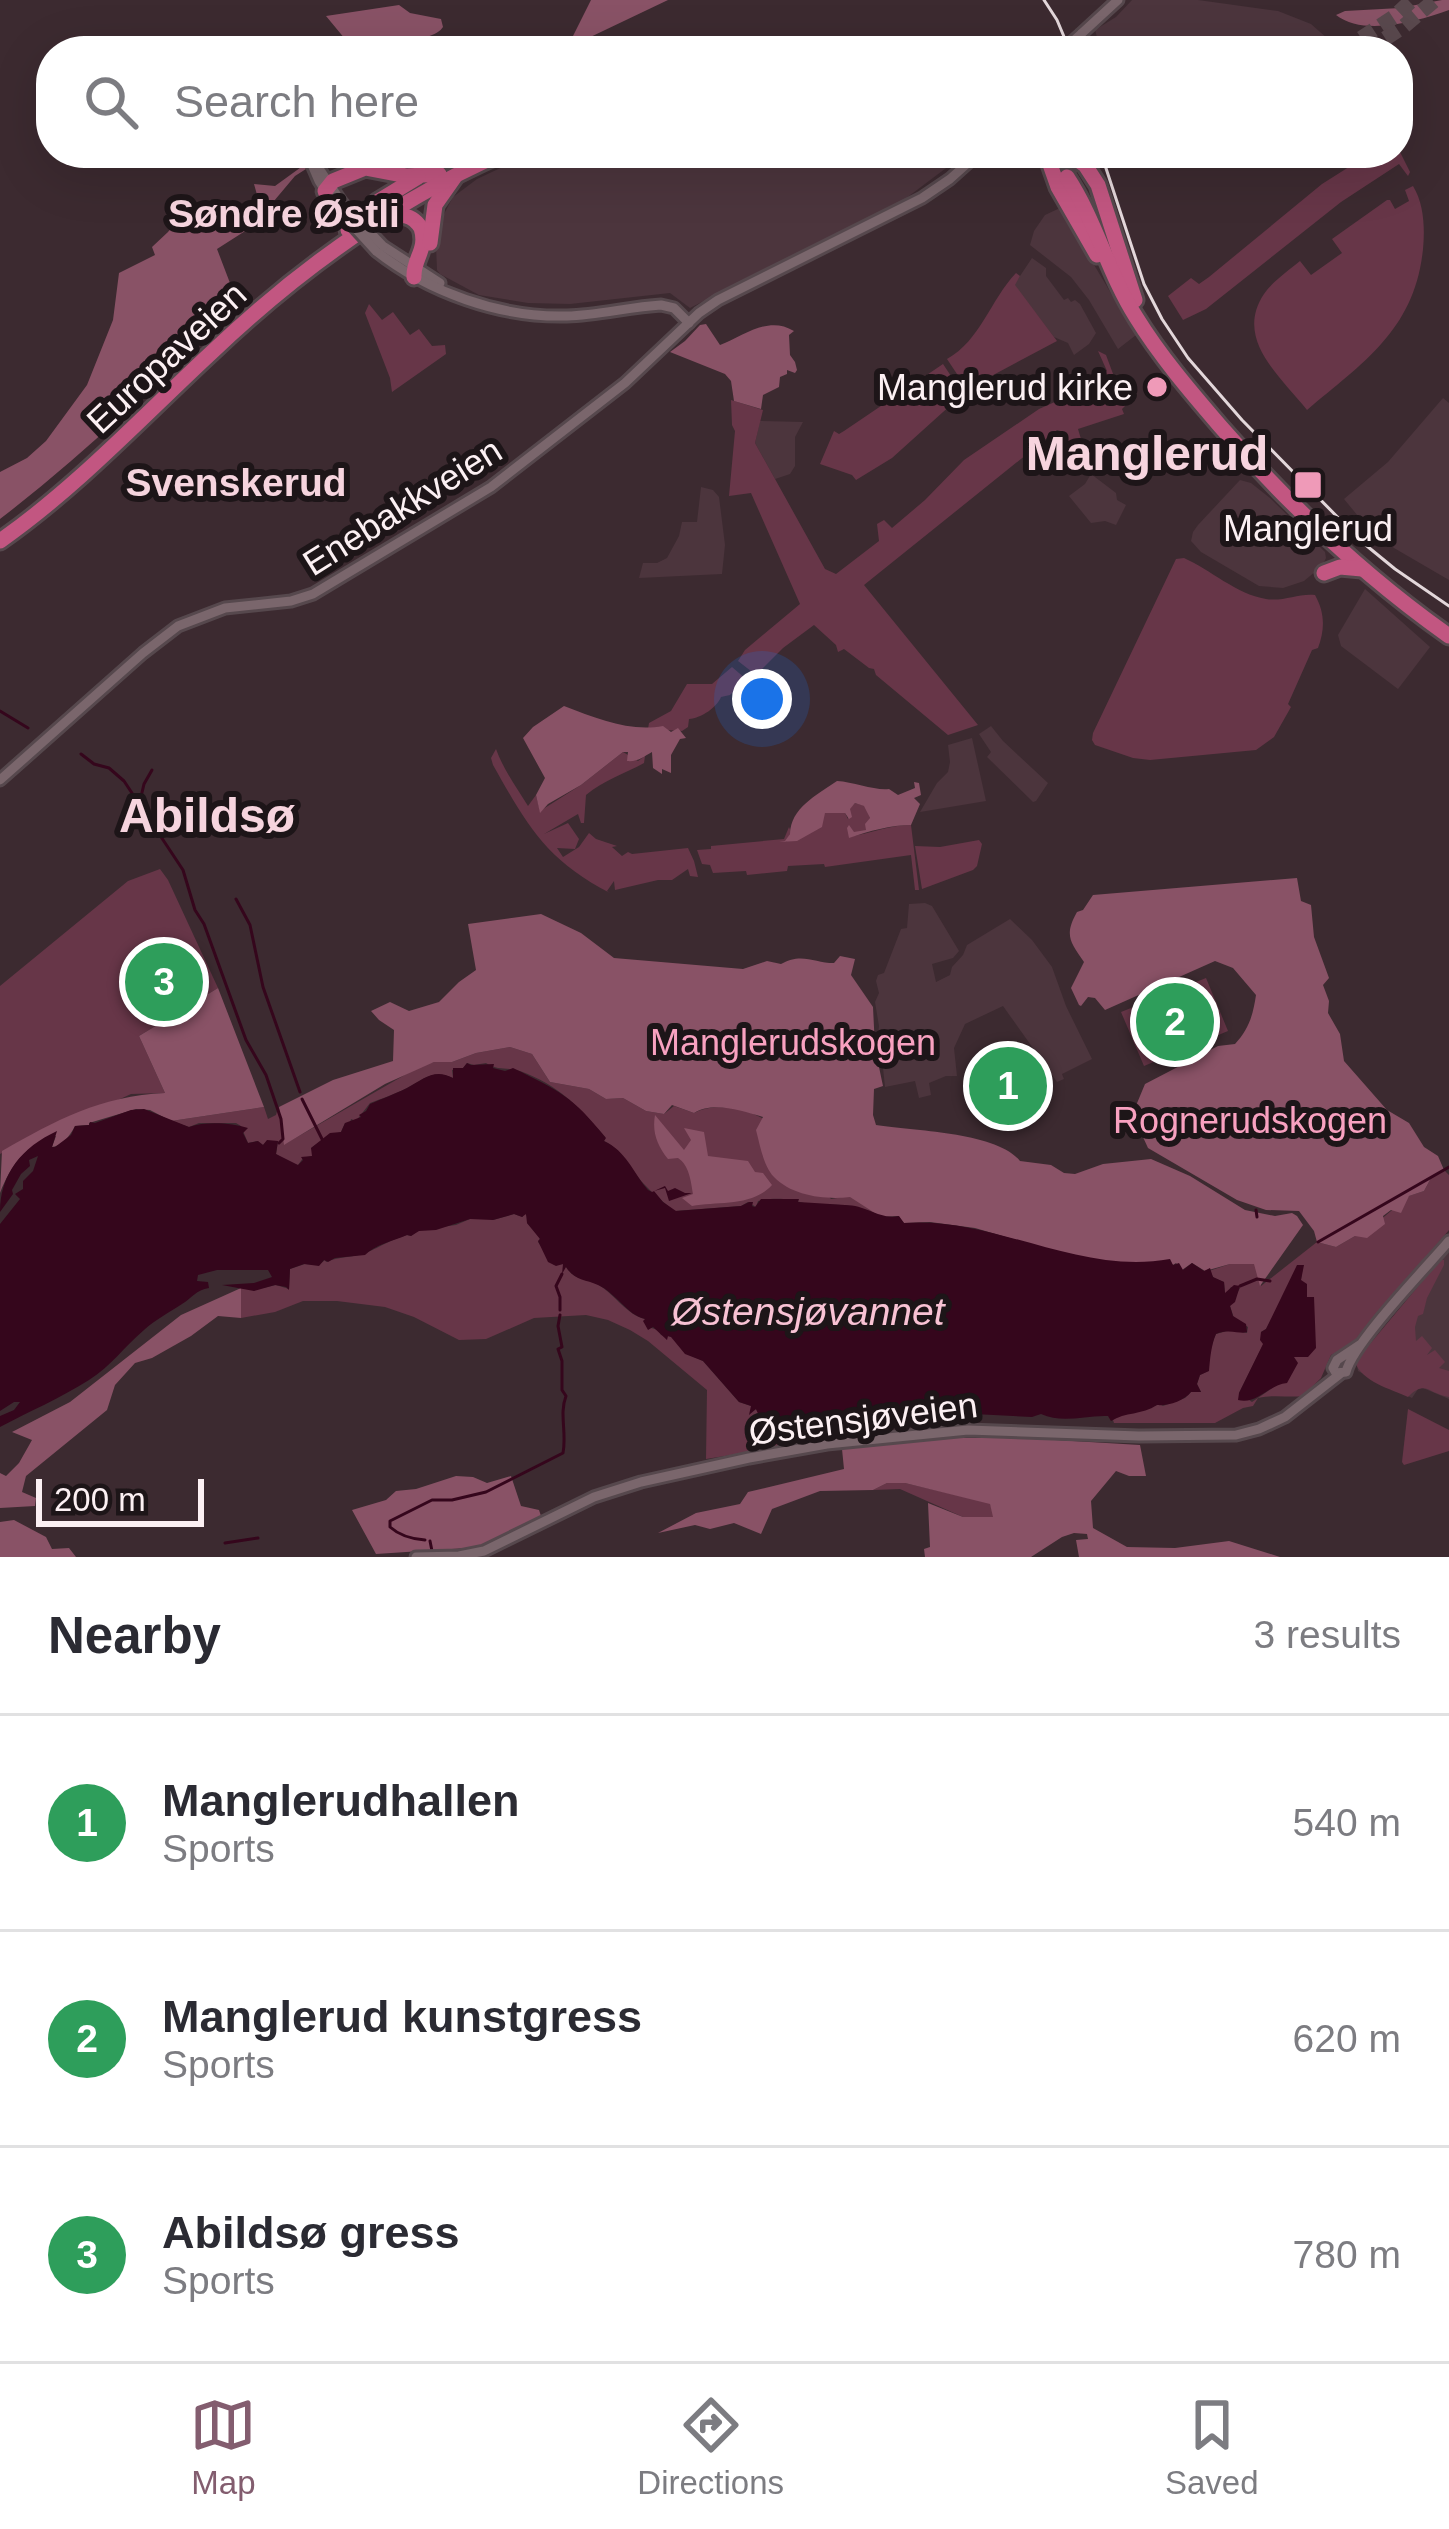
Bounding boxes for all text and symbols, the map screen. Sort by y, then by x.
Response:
search box [36,36,1413,168]
icon: search [78,69,144,135]
text: Search here [174,76,419,127]
district label: Søndre Østli [168,192,400,235]
street label: Europaveien [78,273,254,441]
place label: Manglerud kirke [877,367,1133,408]
marker: Manglerud kirke [1144,374,1170,400]
district label: Manglerud [1026,427,1268,480]
street label: Enebakkveien [295,429,509,584]
district label: Svenskerud [125,461,347,504]
marker: Manglerud [1292,469,1324,501]
place label: Manglerud [1223,508,1393,549]
your location [732,669,792,729]
district label: Abildsø [119,789,296,842]
pin: 3 [125,937,203,1027]
pin: 2 [1136,977,1214,1067]
park label: Manglerudskogen [650,1022,936,1063]
pin: 1 [969,1041,1047,1131]
park label: Rognerudskogen [1113,1100,1387,1141]
water label: Østensjøvannet [669,1290,947,1333]
street label: Østensjøveien [746,1384,980,1453]
scale bar [36,1473,204,1526]
text: 200 m [54,1481,146,1518]
text: Nearby [48,1607,221,1664]
text: 3 results [1254,1613,1401,1656]
text: Manglerudhallen [162,1775,520,1826]
text: 1 [76,1801,98,1844]
text: 540 m [1293,1801,1401,1844]
text: Sports [162,1827,275,1870]
text: Manglerud kunstgress [162,1991,642,2042]
text: 2 [76,2017,98,2060]
text: 620 m [1293,2017,1401,2060]
text: Sports [162,2043,275,2086]
text: Abildsø gress [162,2207,460,2258]
text: 3 [76,2233,98,2276]
text: 780 m [1293,2233,1401,2276]
text: Sports [162,2259,275,2302]
tab: Map [190,2392,256,2502]
tab: Directions [637,2392,784,2502]
tab: Saved [1165,2392,1259,2502]

